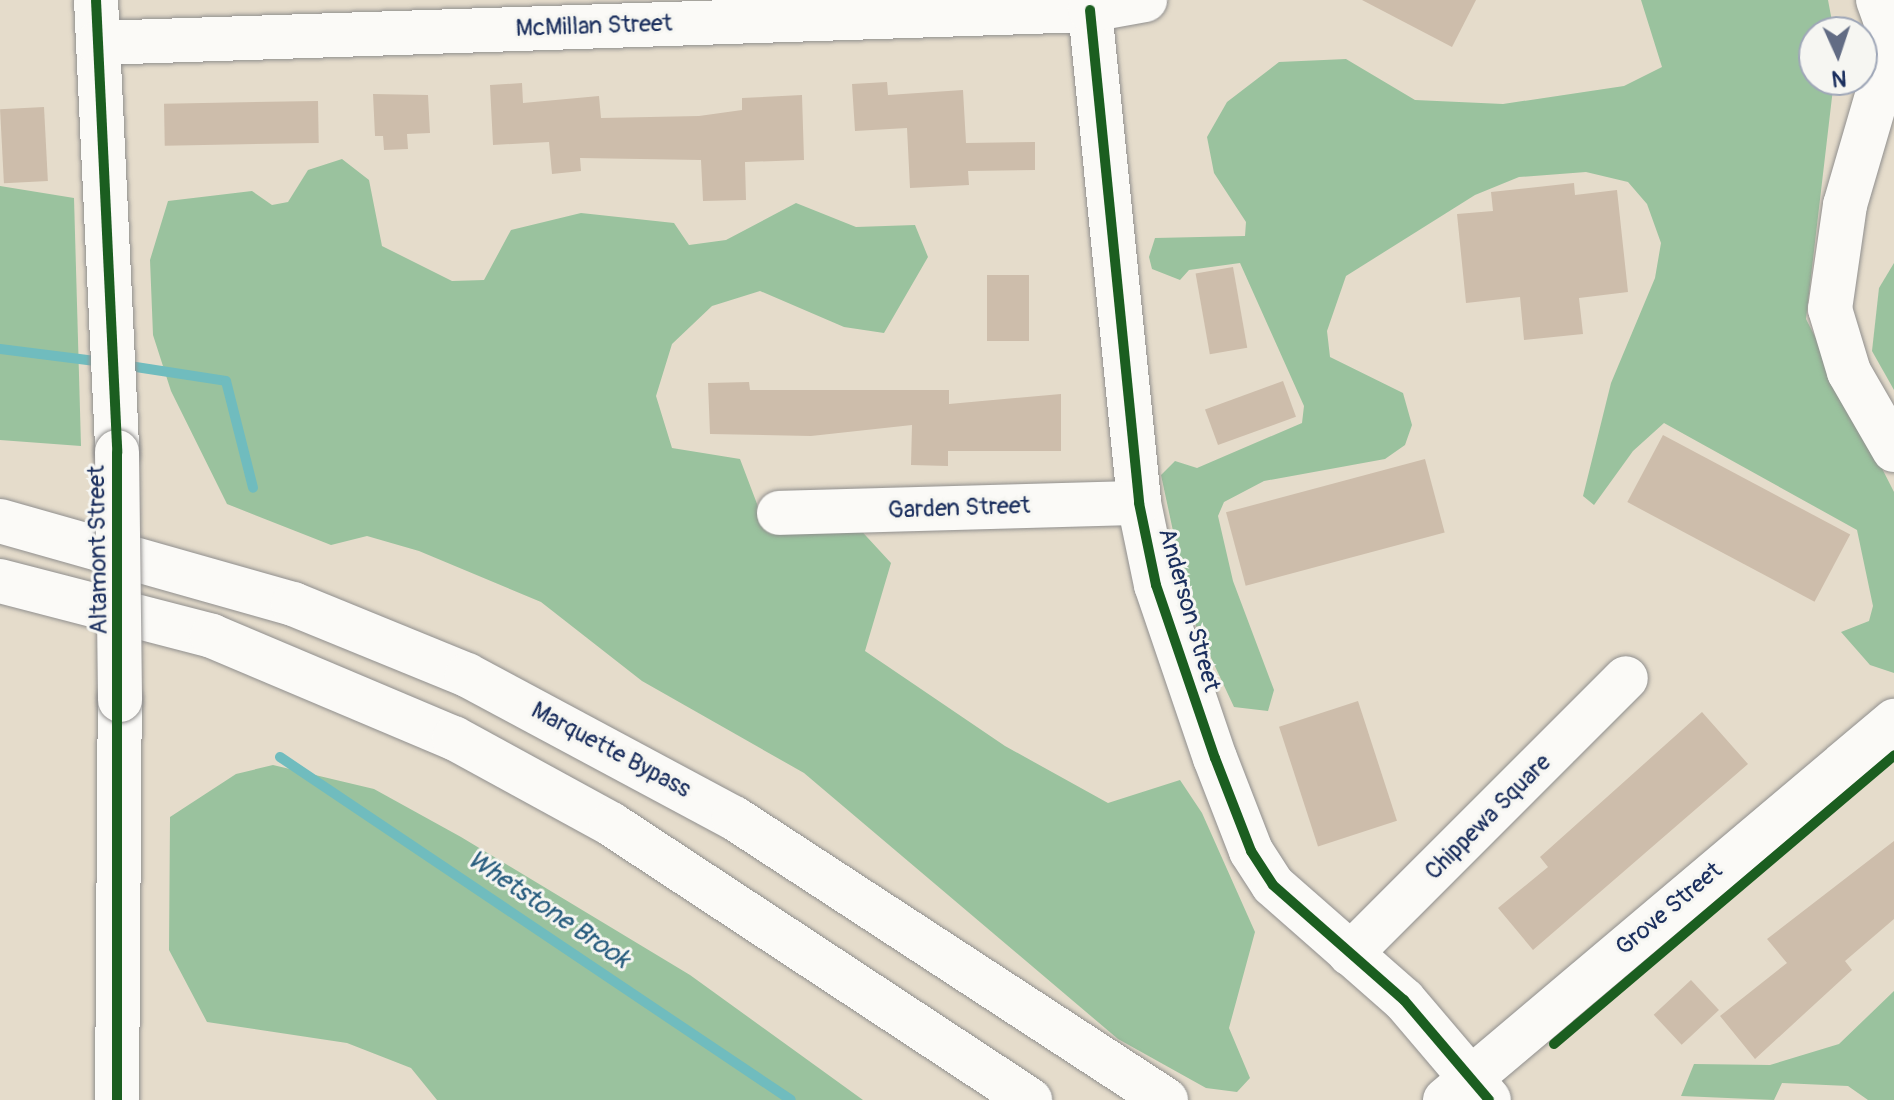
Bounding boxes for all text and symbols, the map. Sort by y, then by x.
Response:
street label: McMillan Street [515,9,673,43]
north arrow [1798,16,1878,96]
text: N [1831,64,1847,92]
street label: Altamont Street [82,465,114,635]
street label: Garden Street [887,491,1031,525]
street label: Anderson Street [1152,525,1226,695]
street label: Marquette Bypass [526,696,696,804]
street label: Chippewa Square [1419,748,1557,886]
water label: Whetstone Brook [461,844,635,976]
street label: Grove Street [1610,856,1728,962]

